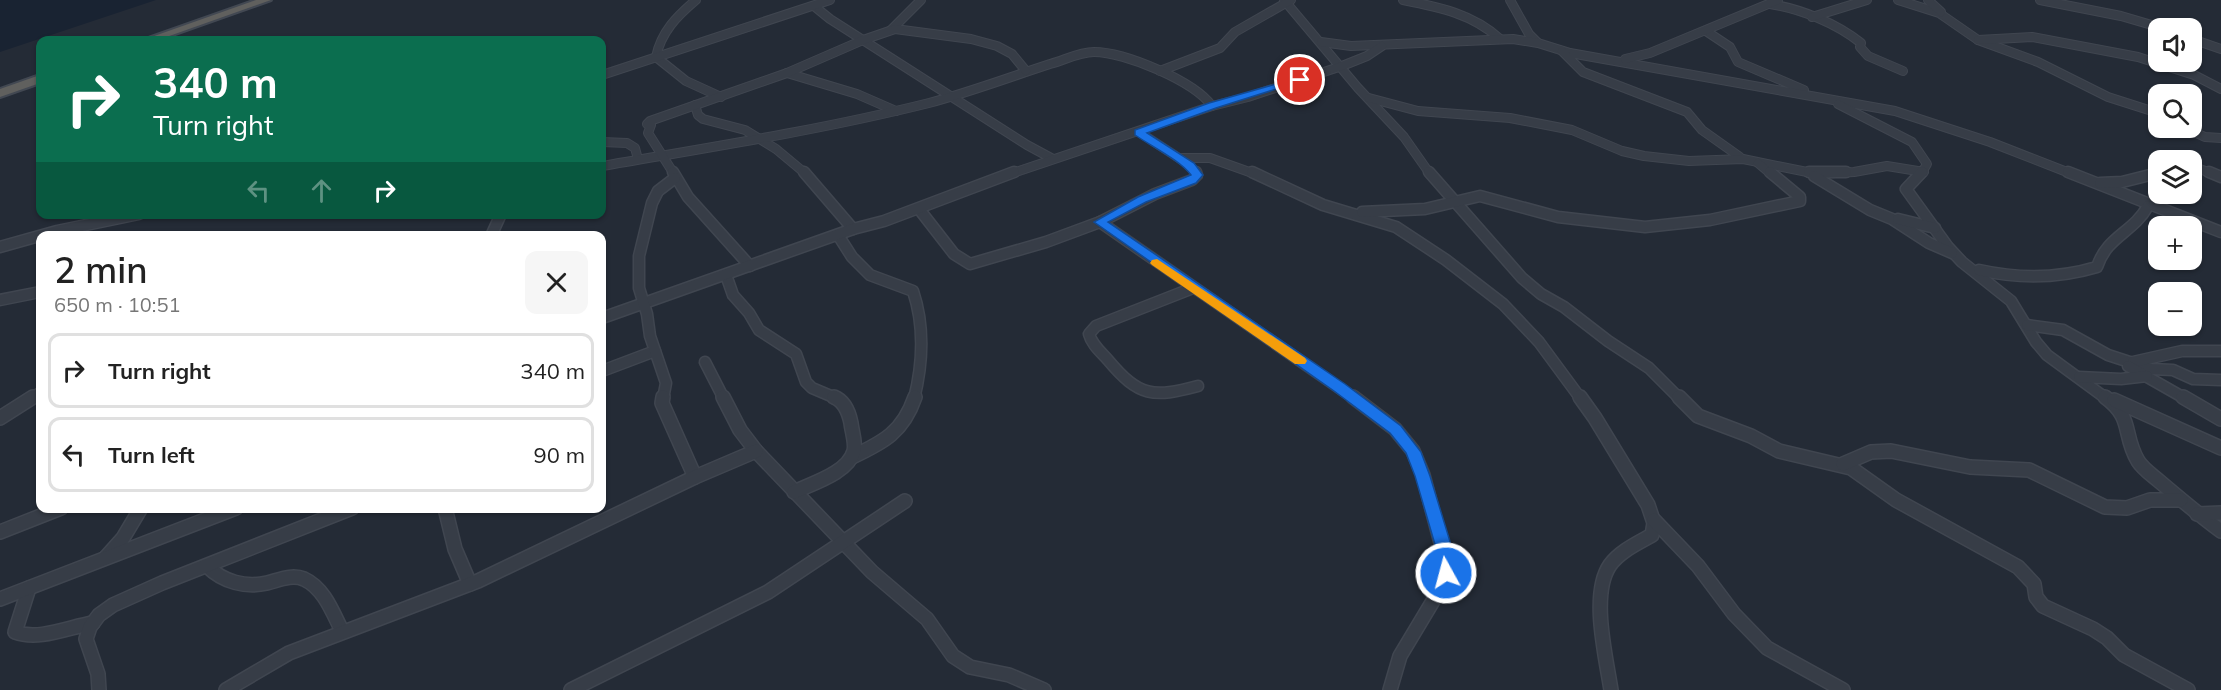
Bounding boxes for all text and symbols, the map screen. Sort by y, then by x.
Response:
map controls [2148,18,2202,336]
button: sound [2148,18,2202,72]
pin [1274,54,1325,105]
text: 340 m [153,56,278,109]
icon: right [54,60,132,138]
icon: arrive [1283,63,1316,96]
button: search [2148,84,2202,138]
text: Turn right [153,108,273,142]
button: layers [2148,150,2202,204]
icon: left [242,174,275,207]
icon: ahead [305,174,338,207]
icon: right [368,174,401,207]
button: + [2148,216,2202,270]
text: 2 min [54,247,148,292]
button: close [525,251,588,314]
button: − [2148,282,2202,336]
text: 650 m · 10:51 [54,292,180,317]
icon: right [57,354,90,387]
text: Turn right [108,357,211,385]
text: 340 m [520,357,585,385]
icon: left [57,438,90,471]
text: Turn left [108,441,195,469]
text: 90 m [534,441,585,469]
position arrow [1414,541,1478,605]

